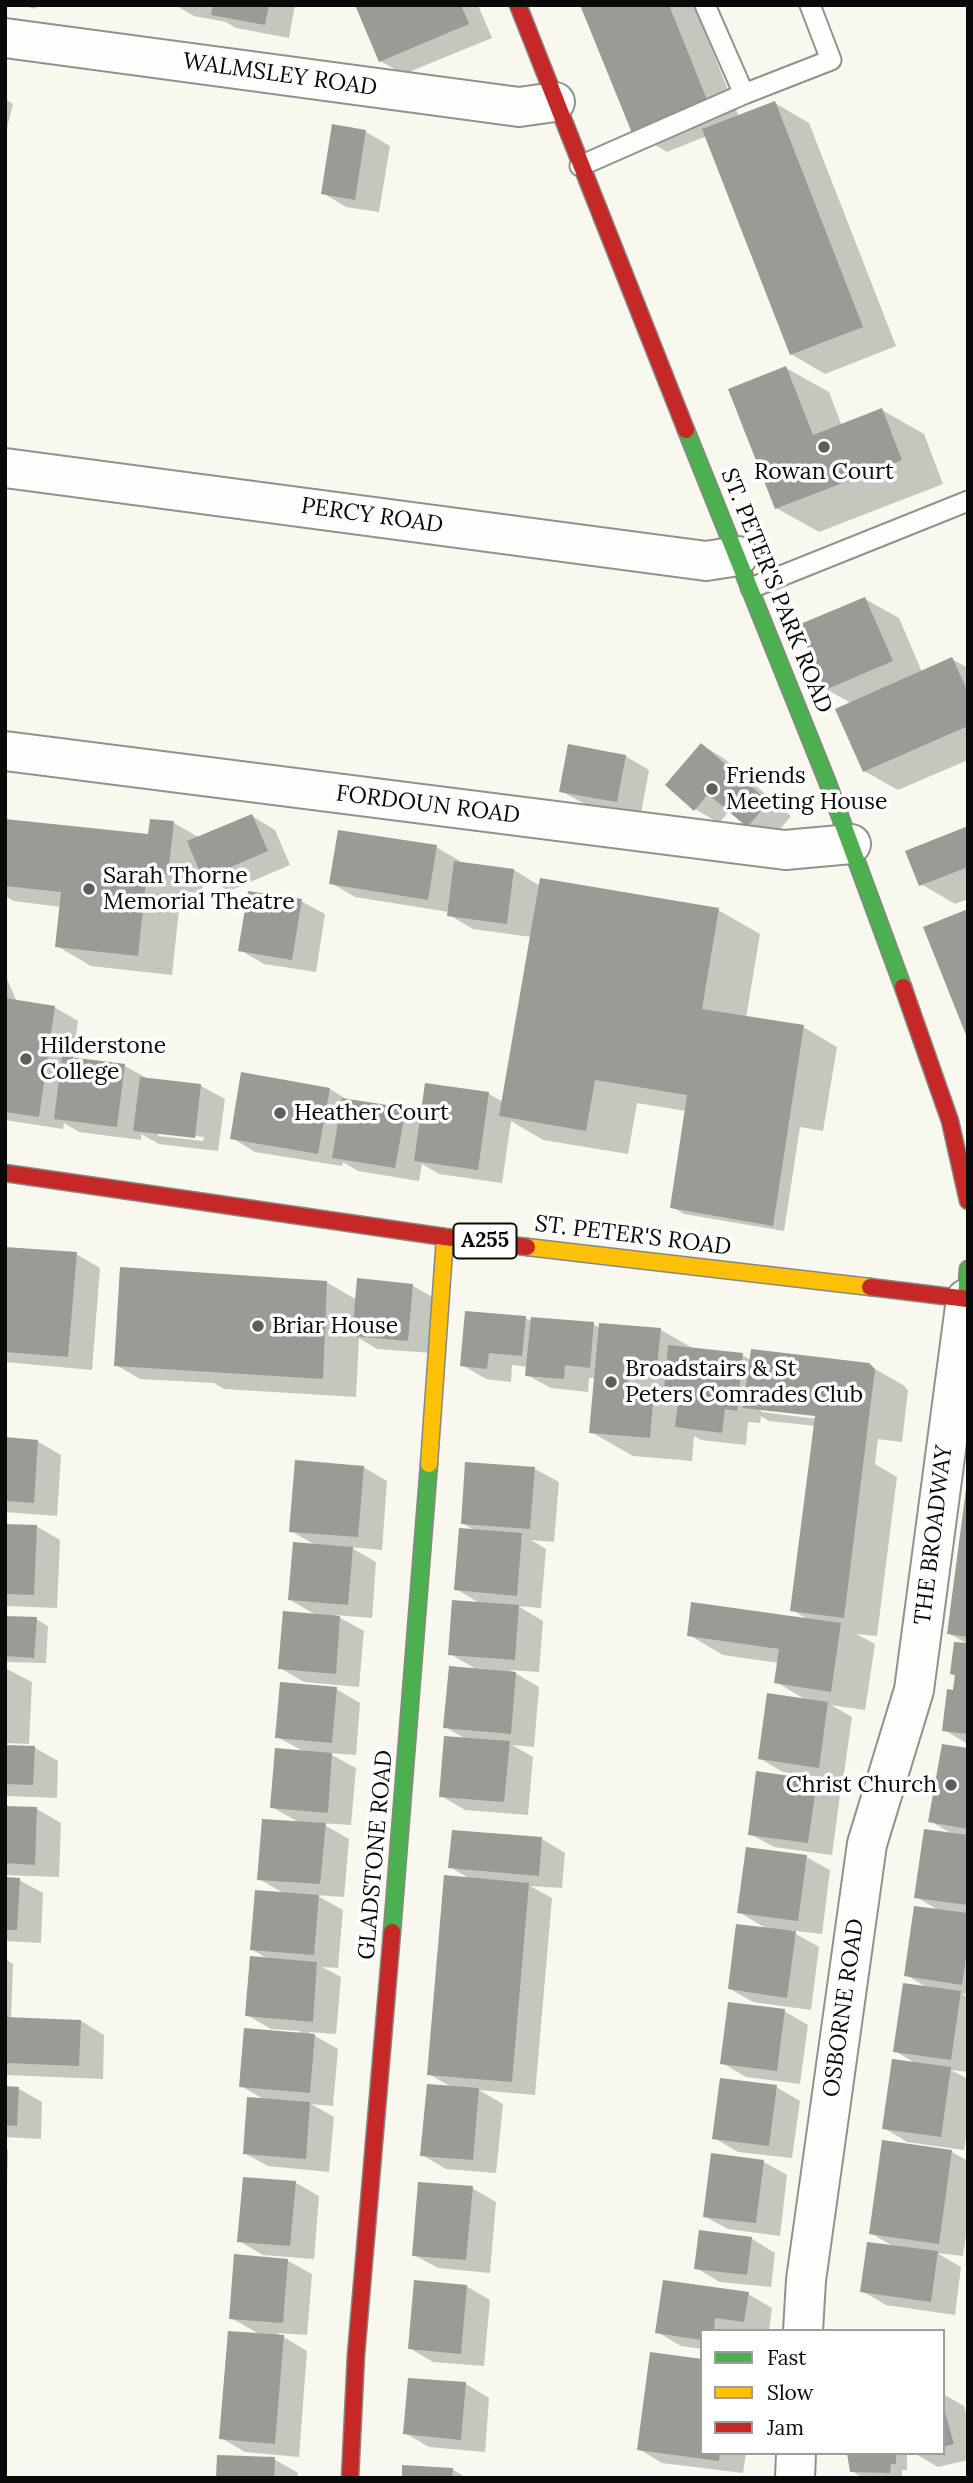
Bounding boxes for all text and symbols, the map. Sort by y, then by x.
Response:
street label: WALMSLEY ROAD [181,48,379,102]
marker: Rowan Court [816,439,832,455]
place label: Rowan Court [754,458,894,486]
street label: ST. PETER'S PARK ROAD [714,465,838,717]
street label: PERCY ROAD [299,492,445,540]
place label: Friends Meeting House [726,762,887,816]
street label: FORDOUN ROAD [334,780,522,830]
marker: Friends Meeting House [704,781,720,797]
place label: Sarah Thorne Memorial Theatre [103,862,295,916]
marker: Sarah Thorne Memorial Theatre [81,881,97,897]
place label: Hilderstone College [40,1032,166,1086]
marker: Hilderstone College [18,1051,34,1067]
place label: Heather Court [294,1099,449,1127]
marker: Heather Court [272,1105,288,1121]
street label: ST. PETER'S ROAD [533,1210,733,1262]
road number: A255 [454,1224,516,1258]
place label: Briar House [272,1312,398,1340]
marker: Briar House [250,1318,266,1334]
place label: Broadstairs & St Peters Comrades Club [625,1355,863,1409]
marker: Broadstairs & St Peters Comrades Club [603,1374,619,1390]
street label: THE BROADWAY [909,1444,959,1626]
street label: GLADSTONE ROAD [353,1749,399,1961]
place label: Christ Church [786,1771,937,1799]
marker: Christ Church [943,1777,959,1793]
street label: OSBORNE ROAD [818,1917,870,2099]
legend [700,2329,945,2455]
text: Fast [767,2344,806,2371]
text: Slow [767,2379,814,2406]
text: Jam [767,2414,804,2441]

